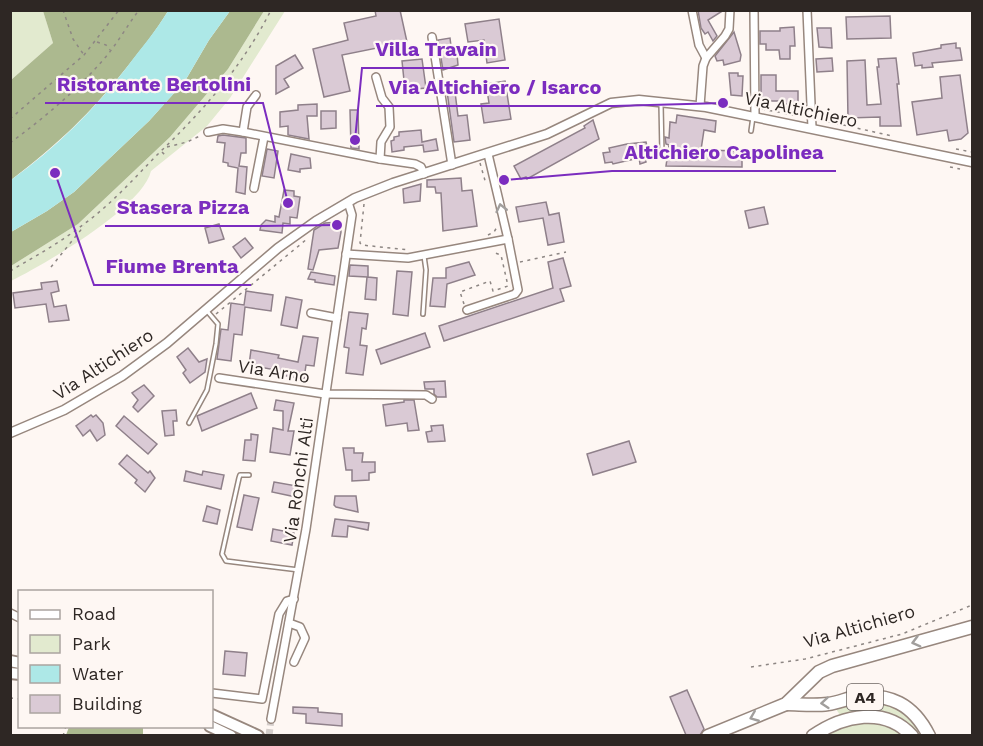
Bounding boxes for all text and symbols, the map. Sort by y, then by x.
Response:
callout: Villa Travain [362,30,509,68]
text: Villa Travain [375,37,497,61]
callout: Ristorante Bertolini [45,65,263,103]
callout: Via Altichiero / Isarco [376,68,614,106]
text: Ristorante Bertolini [57,72,251,96]
text: Via Altichiero / Isarco [388,75,602,99]
street label: Via Altichiero [742,87,860,131]
callout: Altichiero Capolinea [612,133,836,171]
text: Altichiero Capolinea [624,140,824,164]
callout: Stasera Pizza [105,188,261,226]
text: Stasera Pizza [117,195,250,219]
one-way arrow [496,204,509,214]
callout: Fiume Brenta [94,247,251,285]
text: Fiume Brenta [105,254,239,278]
street label: Via Altichiero [49,324,157,404]
street label: Via Arno [236,355,312,387]
street label: Via Ronchi Alti [279,416,317,544]
legend [18,590,213,728]
street label: Via Altichiero [801,600,917,652]
text: Road [72,603,116,624]
text: Park [72,633,111,654]
one-way arrow [911,634,921,647]
text: Water [72,663,124,684]
road number: A4 [847,684,883,710]
text: Building [72,693,142,714]
one-way arrow [820,696,829,709]
one-way arrow [749,710,760,722]

